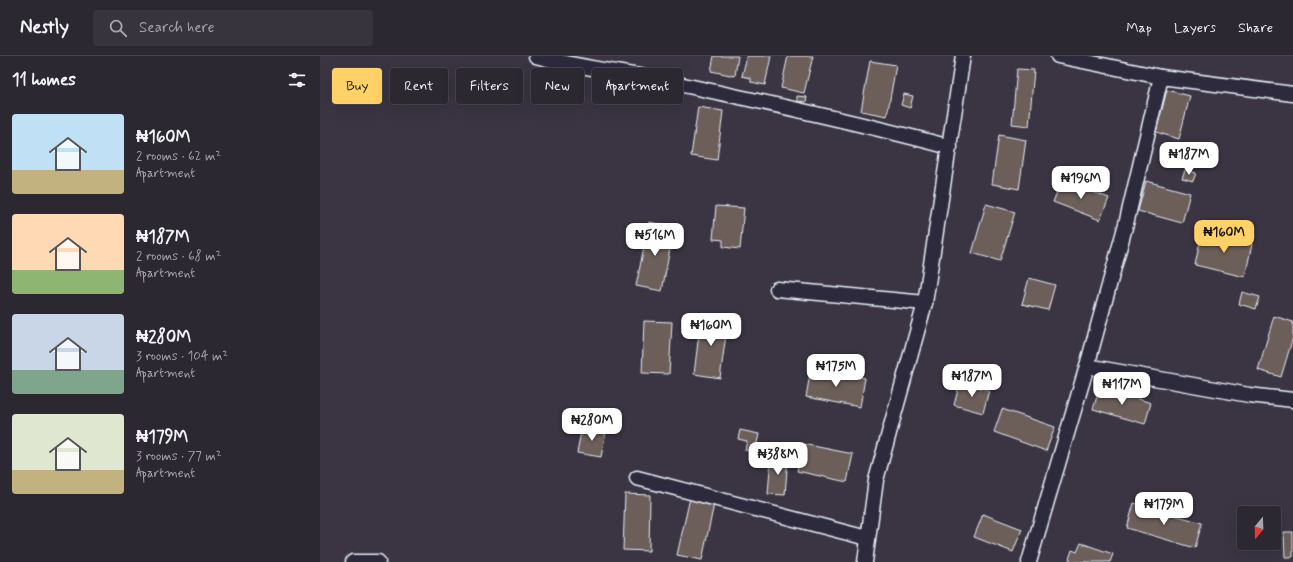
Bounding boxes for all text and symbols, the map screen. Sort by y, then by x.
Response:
search box [93,10,373,46]
text: Nestly [20,15,69,40]
icon: search [107,17,129,39]
text: Search here [139,18,215,38]
text: Map [1126,19,1152,37]
text: Layers [1174,19,1216,37]
text: Share [1238,19,1273,37]
chip: Buy [332,68,382,104]
chip: Rent [390,68,448,104]
chip: Filters [456,68,523,104]
chip: New [531,68,584,104]
chip: Apartment [592,68,683,104]
text: 11 homes [12,69,76,91]
icon: filters [286,69,308,91]
text: ₦160M [136,126,190,148]
icon: home [44,130,92,178]
pin: ₦187M [1161,142,1217,176]
text: ₦187M [1169,146,1209,163]
text: 2 rooms · 62 m² [136,148,221,165]
text: Apartment [136,165,195,182]
pin: ₦196M [1053,166,1109,200]
text: ₦196M [1061,170,1101,187]
pin: ₦160M [1196,220,1252,254]
pin: ₦516M [627,223,683,257]
text: ₦160M [1203,224,1245,241]
text: ₦187M [136,226,190,248]
text: ₦516M [635,227,675,244]
icon: home [44,230,92,278]
text: 2 rooms · 68 m² [136,248,221,265]
text: Apartment [136,265,195,282]
pin: ₦160M [683,313,739,347]
text: ₦160M [690,317,732,334]
text: ₦280M [136,326,191,348]
icon: home [44,330,92,378]
text: 3 rooms · 104 m² [136,348,228,365]
pin: ₦175M [808,354,864,388]
text: ₦175M [816,358,856,375]
pin: ₦187M [944,364,1000,398]
text: Apartment [136,365,195,382]
text: ₦187M [952,368,992,385]
pin: ₦117M [1094,372,1150,406]
text: ₦117M [1102,376,1142,393]
pin: ₦280M [564,408,620,442]
text: ₦280M [571,412,613,429]
text: ₦179M [136,426,188,448]
icon: home [44,430,92,478]
pin: ₦388M [750,442,806,476]
text: ₦388M [758,446,798,463]
text: 3 rooms · 77 m² [136,448,222,465]
text: Apartment [136,465,195,482]
pin: ₦179M [1136,492,1192,526]
text: ₦179M [1144,496,1184,513]
north arrow [1237,506,1281,550]
map controls [1237,506,1281,550]

